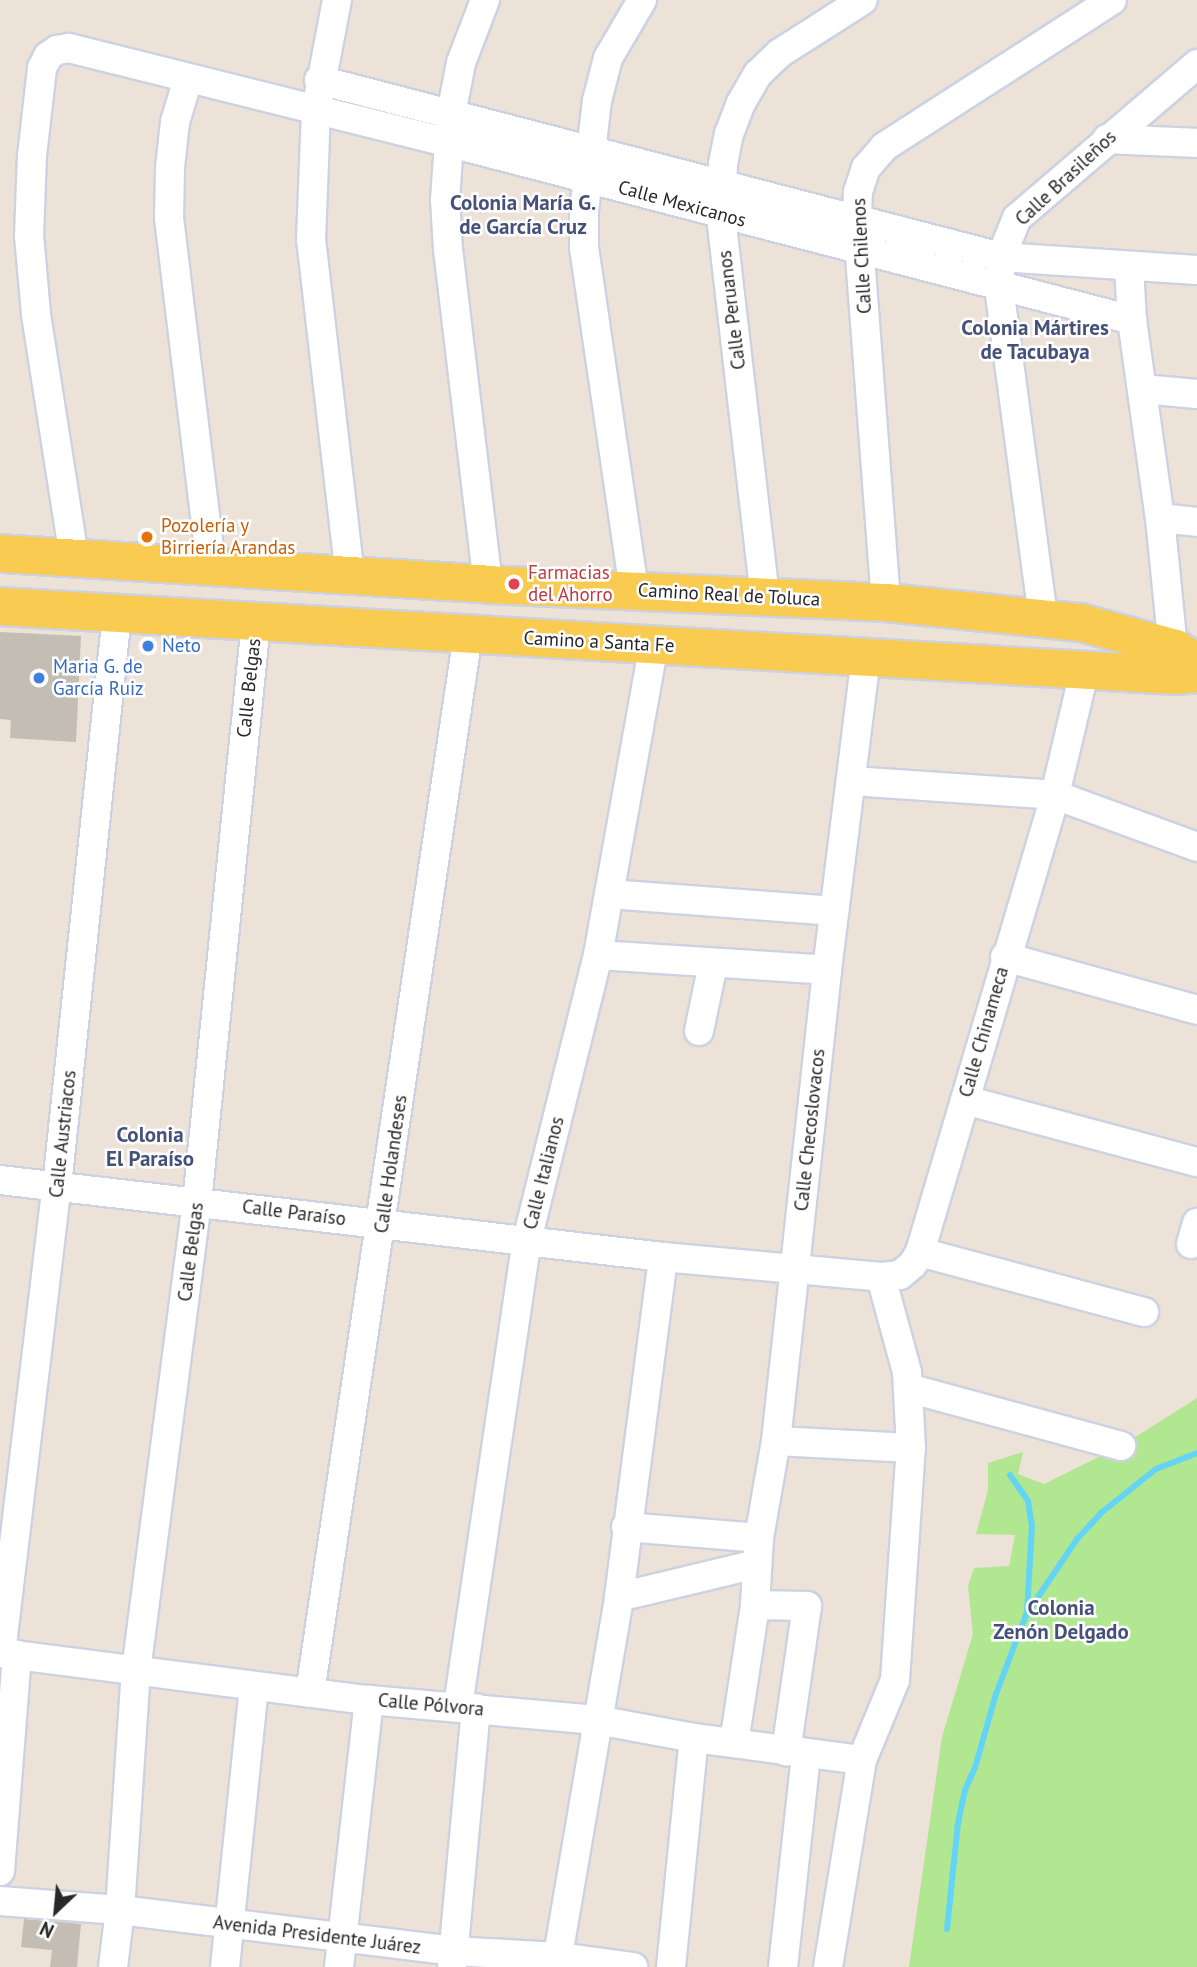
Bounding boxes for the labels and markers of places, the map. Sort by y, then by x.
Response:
place label: Pozolería y Birriería Arandas [161,515,296,559]
marker: Pozolería y Birriería Arandas [139,529,155,545]
place label: Farmacias del Ahorro [528,562,613,606]
marker: Farmacias del Ahorro [506,576,522,592]
place label: Neto [162,635,201,657]
marker: Neto [140,638,156,654]
place label: Maria G. de García Ruiz [53,656,144,700]
marker: Maria G. de García Ruiz [31,670,47,686]

